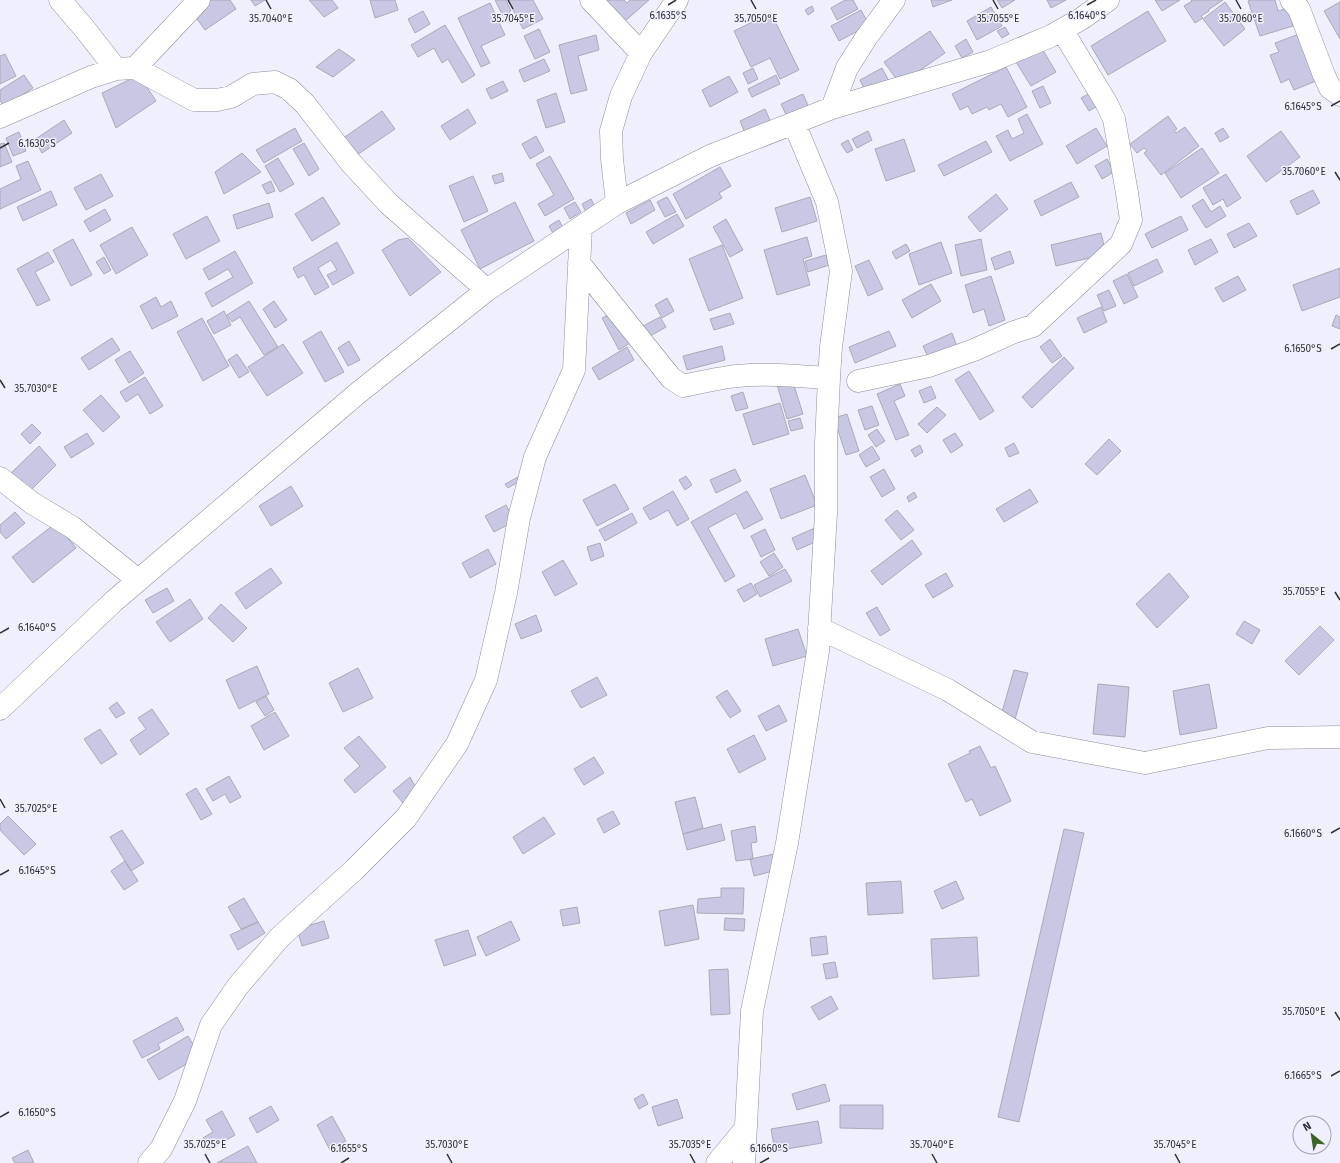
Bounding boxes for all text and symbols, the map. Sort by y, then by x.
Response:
text: 6.1635°S [650,10,687,22]
text: 6.1640°S [1068,10,1107,22]
text: 35.7040°E [249,13,293,25]
text: 35.7045°E [491,13,535,25]
text: 35.7050°E [734,13,778,25]
text: 35.7055°E [977,13,1019,25]
text: 35.7060°E [1219,13,1263,25]
text: 6.1645°S [1284,101,1322,113]
text: 6.1630°S [18,138,56,150]
text: 35.7060°E [1282,166,1326,178]
text: 6.1650°S [1284,343,1322,355]
text: 35.7030°E [14,383,58,395]
text: 35.7055°E [1283,586,1325,598]
text: 6.1640°S [18,622,57,634]
text: 35.7025°E [15,803,57,815]
text: 6.1660°S [1284,828,1323,840]
text: 6.1645°S [18,865,56,877]
text: 35.7050°E [1282,1006,1326,1018]
text: 6.1665°S [1284,1070,1322,1082]
text: 6.1650°S [18,1107,56,1119]
north arrow [1292,1115,1332,1155]
text: N [1301,1119,1314,1134]
text: 35.7025°E [184,1139,226,1151]
text: 35.7030°E [425,1139,469,1151]
text: 35.7035°E [669,1139,711,1151]
text: 35.7040°E [910,1139,954,1151]
text: 35.7045°E [1153,1139,1197,1151]
text: 6.1655°S [331,1143,368,1155]
text: 6.1660°S [750,1143,789,1155]

